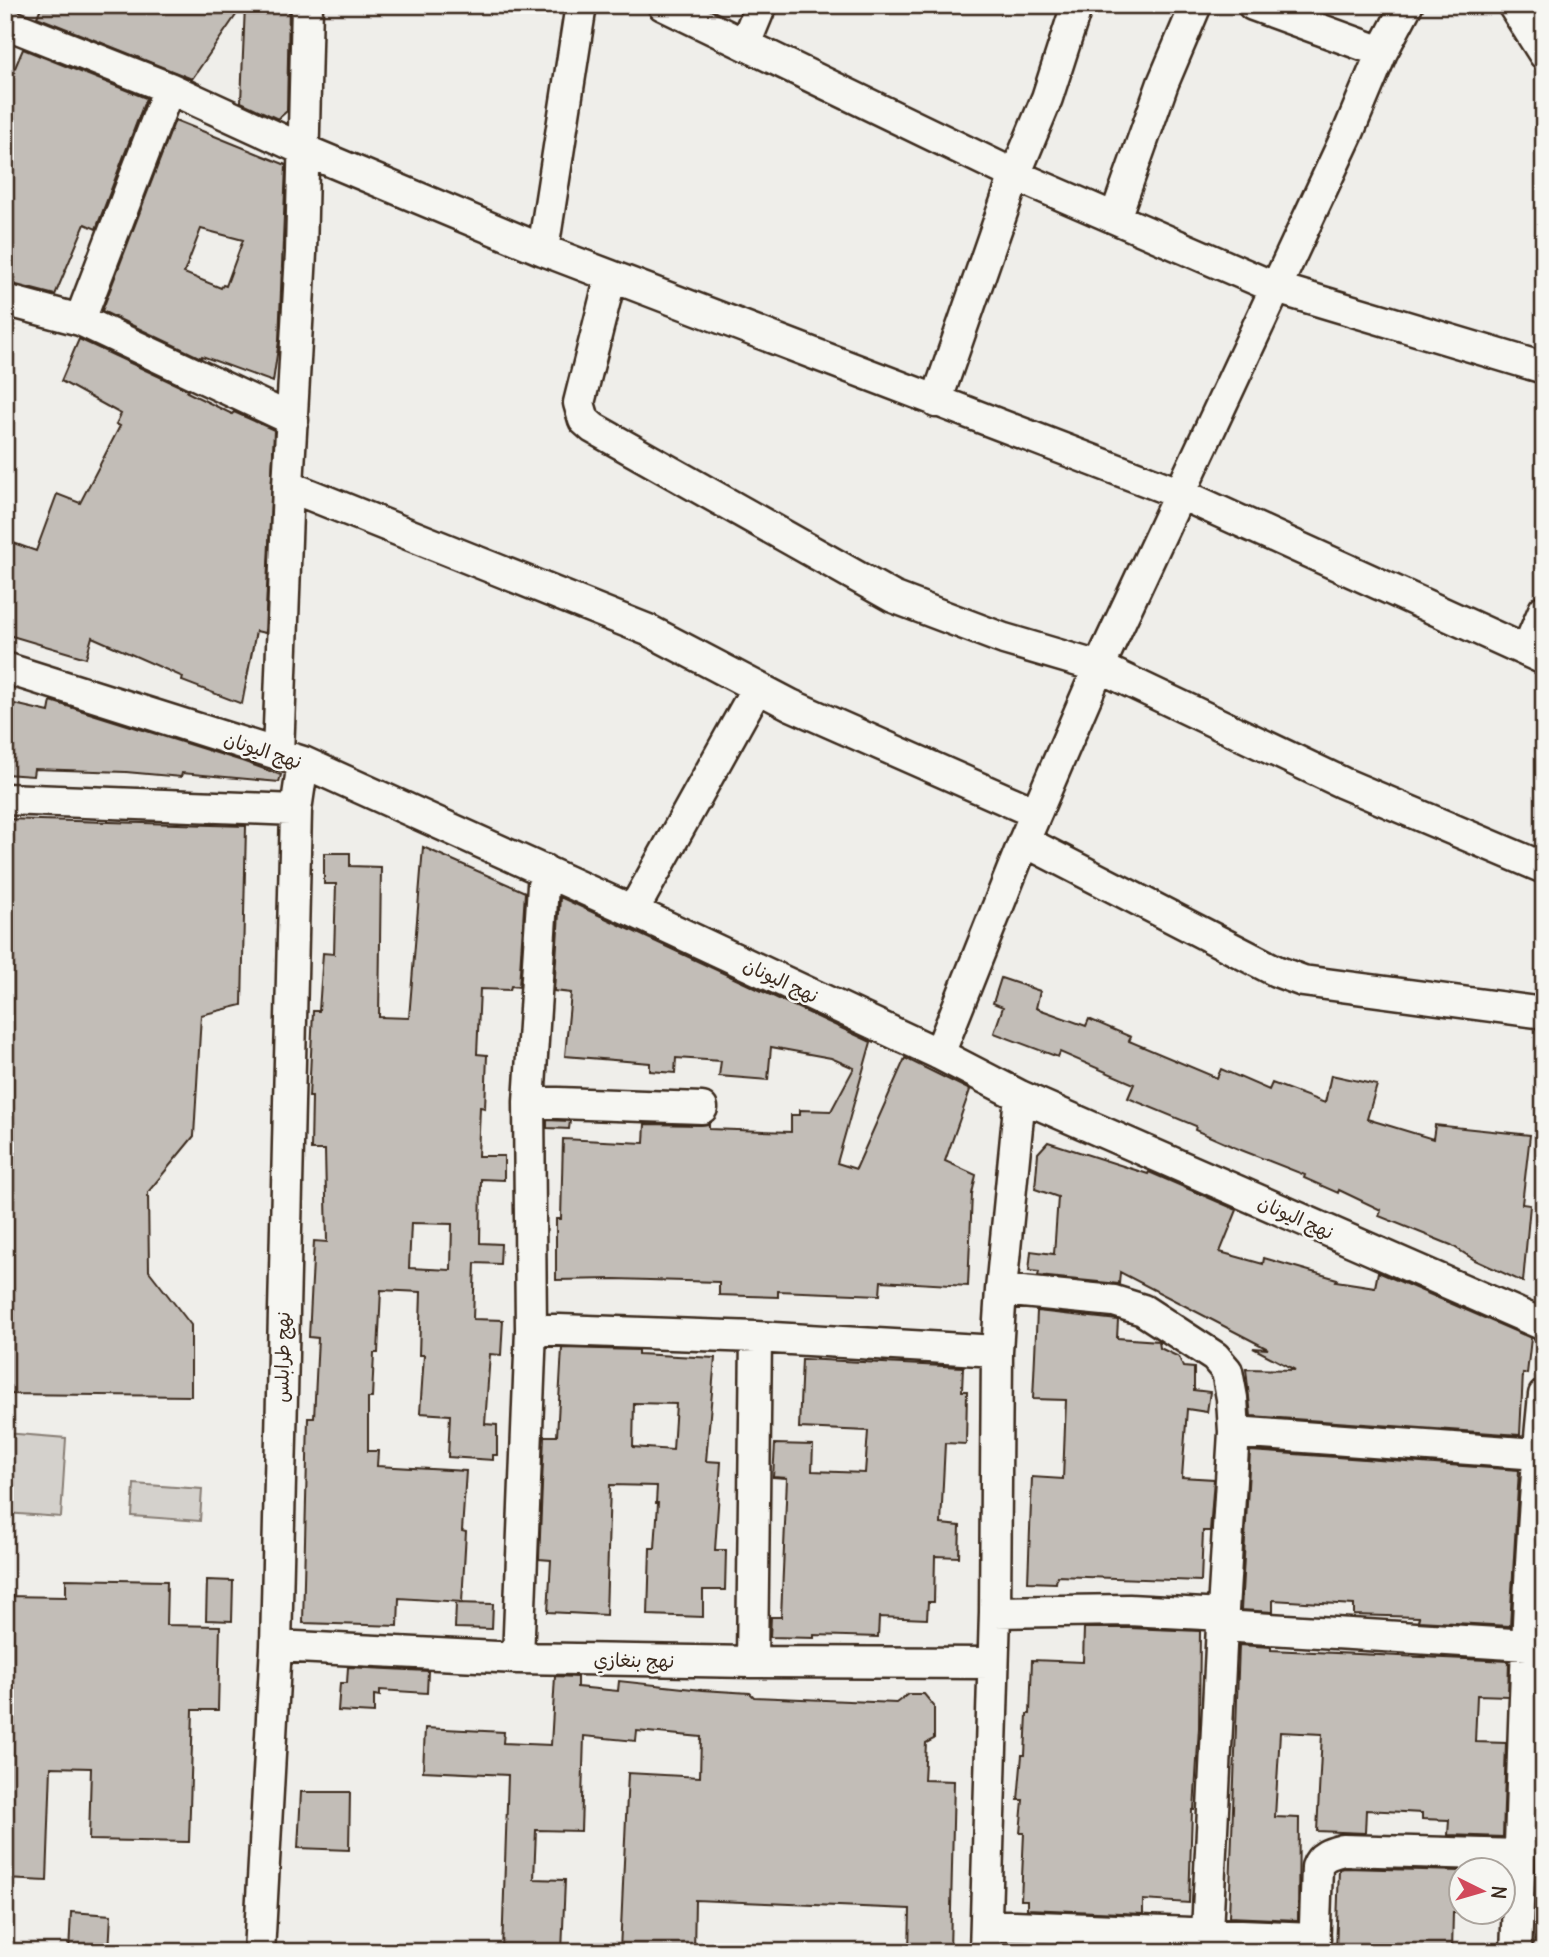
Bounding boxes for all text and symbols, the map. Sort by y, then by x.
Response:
street label: نهج اليونان [221,726,305,775]
street label: نهج اليونان [739,952,822,1009]
street label: نهج اليونان [1254,1190,1337,1245]
street label: نهج طرابلس [269,1311,296,1403]
street label: نهج بنغازي [593,1647,675,1676]
north arrow [1448,1856,1518,1926]
text: N [1486,1885,1511,1900]

